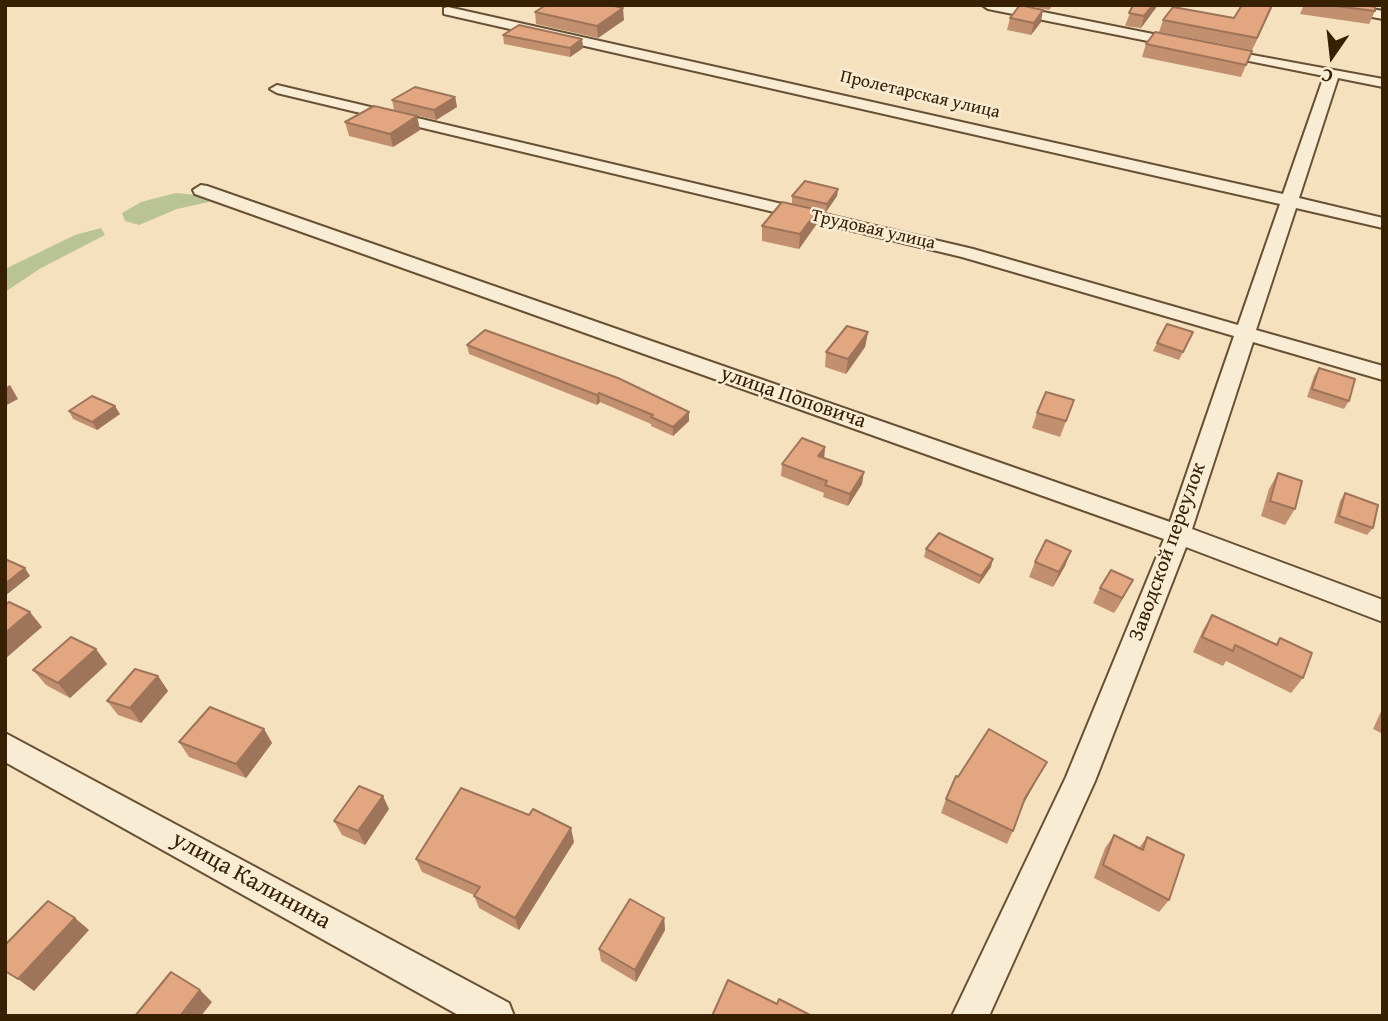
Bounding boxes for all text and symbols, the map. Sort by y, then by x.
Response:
north arrow [1297,21,1367,91]
text: С [1318,61,1336,91]
street label: Пролетарская улица [838,66,1002,124]
street label: Трудовая улица [809,205,937,255]
street label: улица Поповича [717,361,869,435]
street label: Заводской переулок [1124,459,1212,645]
street label: улица Калинина [167,825,335,937]

